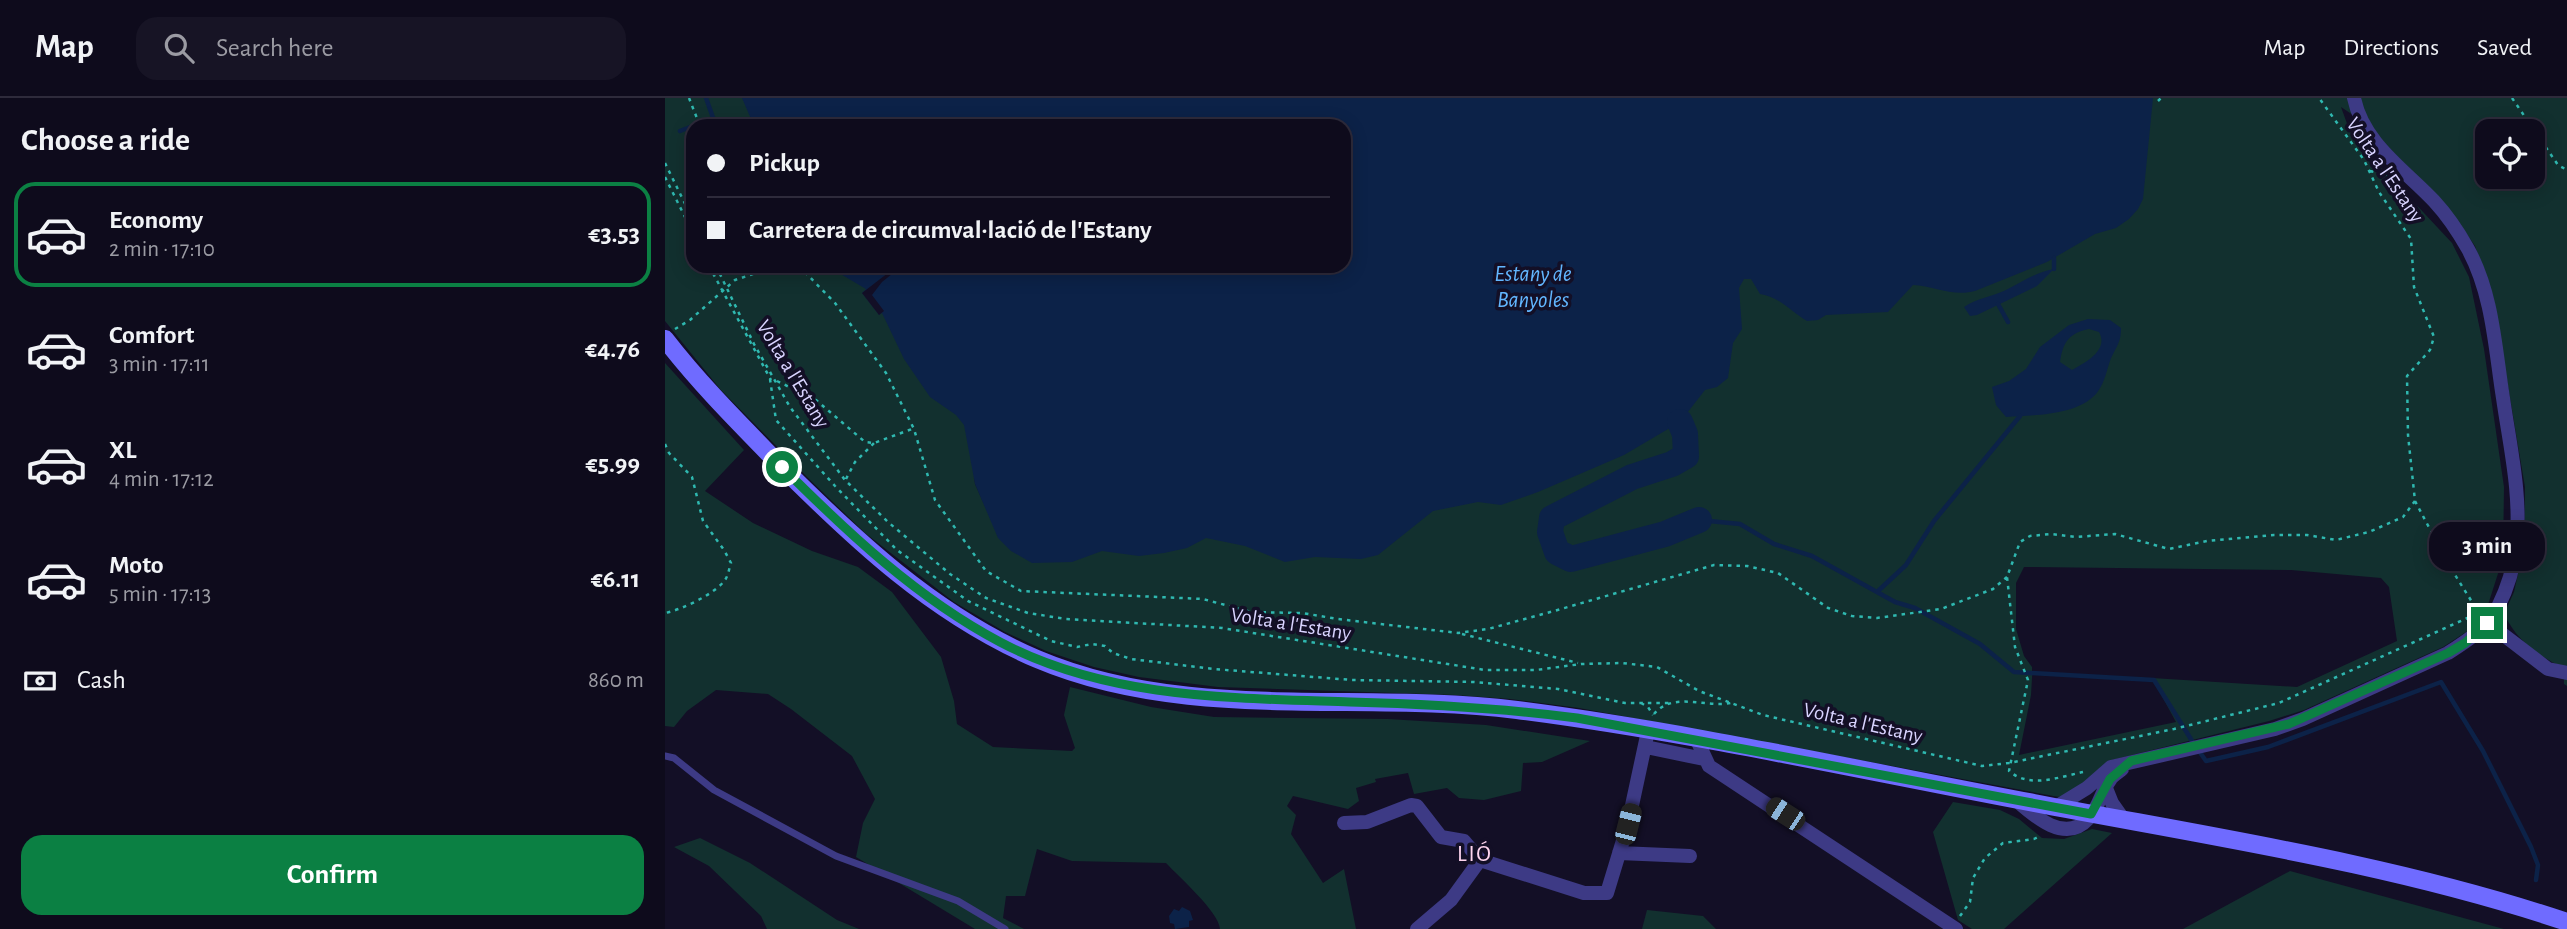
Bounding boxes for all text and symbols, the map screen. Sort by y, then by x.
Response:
search box [136,17,626,80]
icon: search [160,29,198,67]
text: Map [35,31,94,64]
text: Search here [216,35,334,61]
text: Map [2263,36,2305,60]
text: Directions [2343,36,2439,60]
text: Saved [2477,36,2532,60]
street label: Volta a l'Estany [2342,114,2428,226]
map controls [2475,119,2545,189]
button: locate [2475,119,2545,189]
text: Choose a ride [21,124,190,156]
text: Pickup [749,150,820,176]
icon: car [25,203,88,266]
text: Economy [109,207,203,233]
text: Carretera de circumval·lació de l'Estany [749,217,1152,243]
text: €3.53 [588,221,640,247]
text: 2 min · 17:10 [109,238,215,261]
water label: Estany de Banyoles [1494,263,1572,312]
street label: Volta a l'Estany [753,316,833,432]
icon: car [25,318,88,381]
text: Comfort [109,322,194,348]
text: €4.76 [585,336,640,362]
text: 3 min · 17:11 [109,353,210,376]
icon: car [25,433,88,496]
text: XL [109,437,136,463]
text: €5.99 [586,451,640,477]
route start [766,451,798,483]
text: 4 min · 17:12 [109,468,214,491]
callout: 3 min [2429,522,2545,570]
text: 3 min [2462,535,2512,558]
icon: car [25,548,88,611]
text: Moto [109,552,164,578]
text: €6.11 [591,566,640,592]
text: 5 min · 17:13 [109,583,211,606]
street label: Volta a l'Estany [1229,604,1353,644]
route end [2471,607,2503,639]
icon: cash [21,662,59,700]
text: Cash [77,667,126,693]
text: 860 m [588,669,644,692]
street label: Volta a l'Estany [1801,699,1925,747]
car [1762,794,1809,834]
car [1613,801,1644,847]
button: Confirm [21,835,644,915]
district label: LIÓ [1457,840,1493,866]

